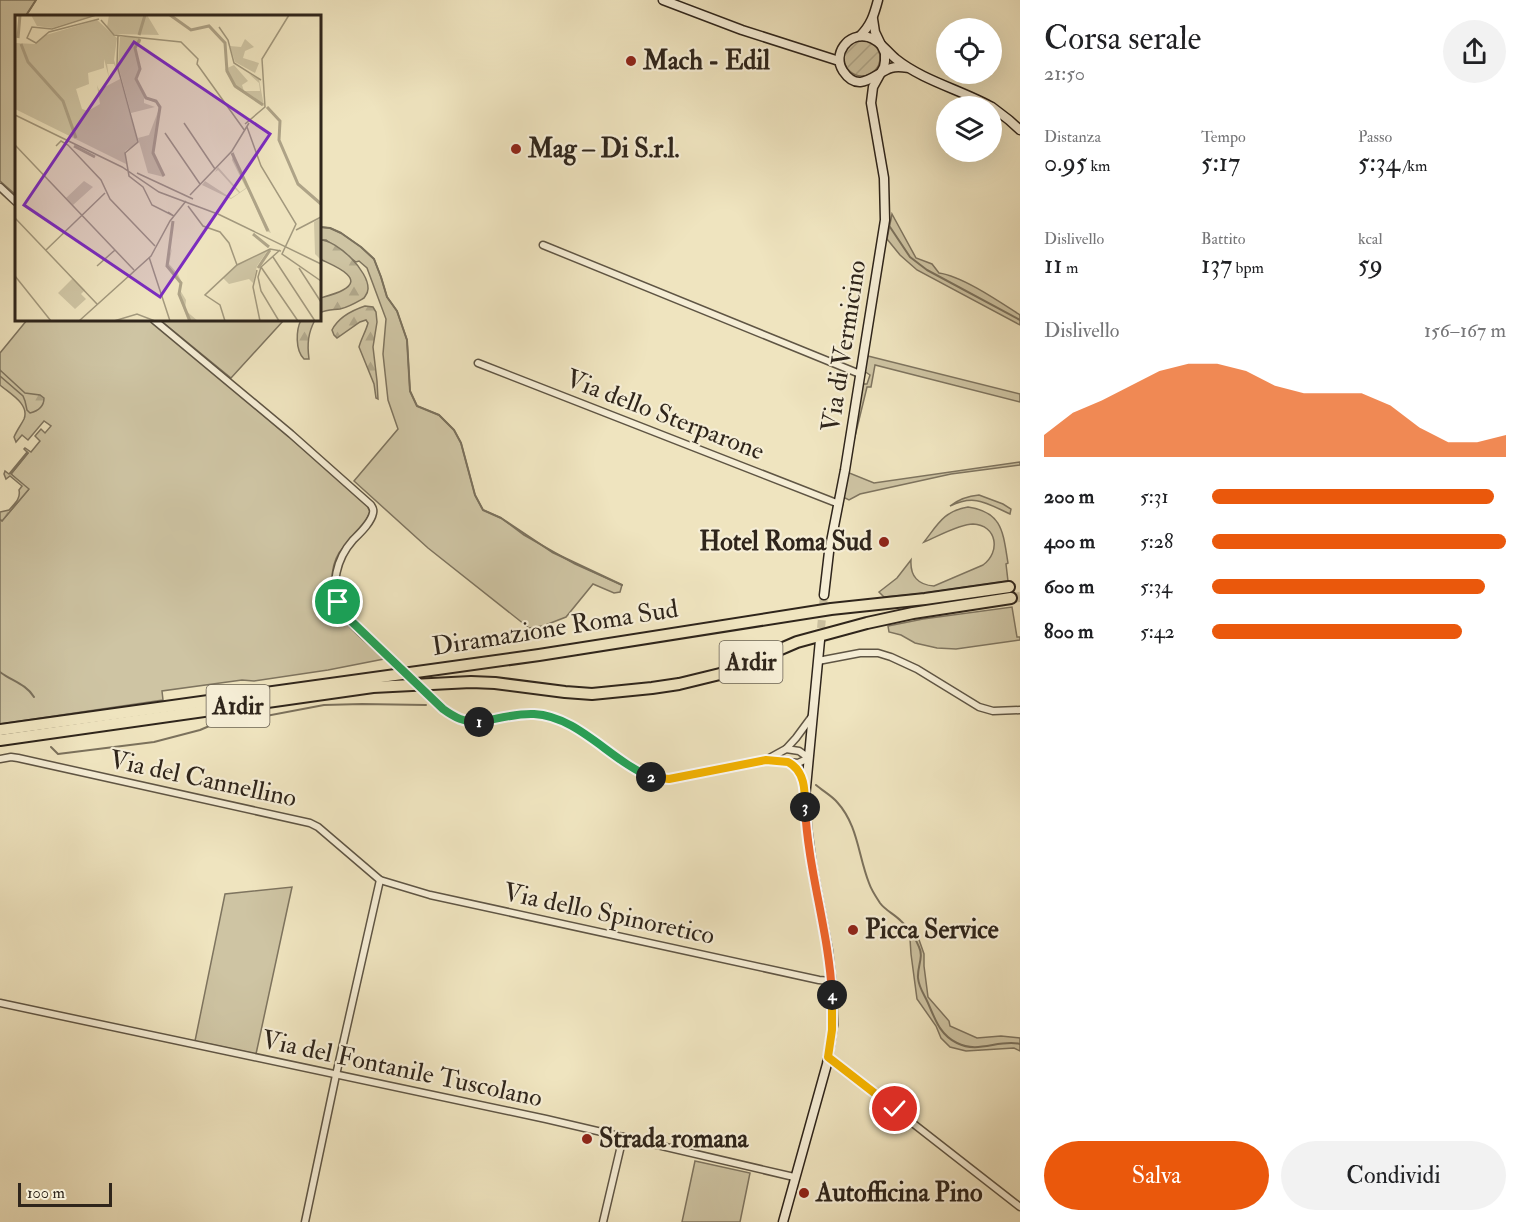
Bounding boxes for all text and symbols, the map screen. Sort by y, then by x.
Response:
inset map [15,15,321,321]
map controls [936,18,1002,162]
button: locate [936,18,1002,84]
text: Corsa serale [1044,18,1201,59]
button: share [1443,20,1506,83]
place label: Mach - Edil [642,45,770,77]
marker: Mach - Edil [624,54,638,68]
text: 21:50 [1044,61,1085,86]
button: layers [936,96,1002,162]
text: Distanza [1044,127,1101,147]
text: Tempo [1201,127,1246,147]
text: Passo [1358,127,1392,147]
place label: Mag – Di S.r.l. [527,133,680,166]
marker: Mag – Di S.r.l. [509,142,523,156]
text: 0.95 [1044,147,1087,179]
text: 5:17 [1201,147,1240,179]
text: 5:34 [1358,147,1400,179]
text: km [1087,156,1111,176]
text: /km [1400,156,1427,176]
text: Dislivello [1044,229,1104,249]
text: Battito [1201,229,1245,249]
text: kcal [1358,229,1383,249]
text: 11 [1044,249,1063,281]
text: 137 [1201,249,1232,281]
text: 59 [1358,249,1383,281]
street label: Via di Vermicino [815,258,873,434]
text: m [1063,258,1078,278]
text: bpm [1232,258,1264,278]
text: Dislivello [1044,318,1119,343]
text: 156–167 m [1424,318,1506,343]
street label: Via dello Sterparone [561,362,769,469]
text: 200 m [1044,484,1094,509]
text: 5:31 [1140,484,1169,509]
place label: Hotel Roma Sud [699,526,872,558]
text: 400 m [1044,529,1095,554]
text: 5:28 [1140,529,1173,554]
marker: Hotel Roma Sud [877,535,891,549]
text: 600 m [1044,574,1094,599]
text: 5:34 [1140,574,1172,599]
pin [312,576,363,627]
icon: arrive [321,585,354,618]
street label: Diramazione Roma Sud [430,593,681,663]
text: 800 m [1044,619,1094,644]
text: 5:42 [1140,619,1175,644]
road number: A1dir [720,641,783,683]
road number: A1dir [206,685,270,727]
pin: 1 [464,707,494,737]
text: 1 [476,712,482,732]
street label: Via del Cannellino [106,744,300,814]
pin: 2 [636,762,666,792]
text: 2 [647,767,655,787]
pin: 3 [790,792,820,822]
text: 3 [802,797,808,817]
street label: Via dello Spinoretico [500,876,718,953]
place label: Picca Service [865,914,999,946]
marker: Picca Service [846,923,860,937]
pin: 4 [817,980,847,1010]
text: 4 [828,985,836,1005]
street label: Via del Fontanile Tuscolano [259,1024,545,1114]
pin [869,1083,920,1134]
icon: check [878,1092,911,1125]
place label: Strada romana [599,1123,750,1155]
marker: Strada romana [580,1132,594,1146]
button: Salva [1044,1141,1269,1210]
button: Condividi [1281,1141,1506,1210]
place label: Autofficina Pino [815,1177,983,1209]
scale bar [18,1180,112,1208]
text: 100 m [27,1183,65,1203]
marker: Autofficina Pino [797,1186,811,1200]

